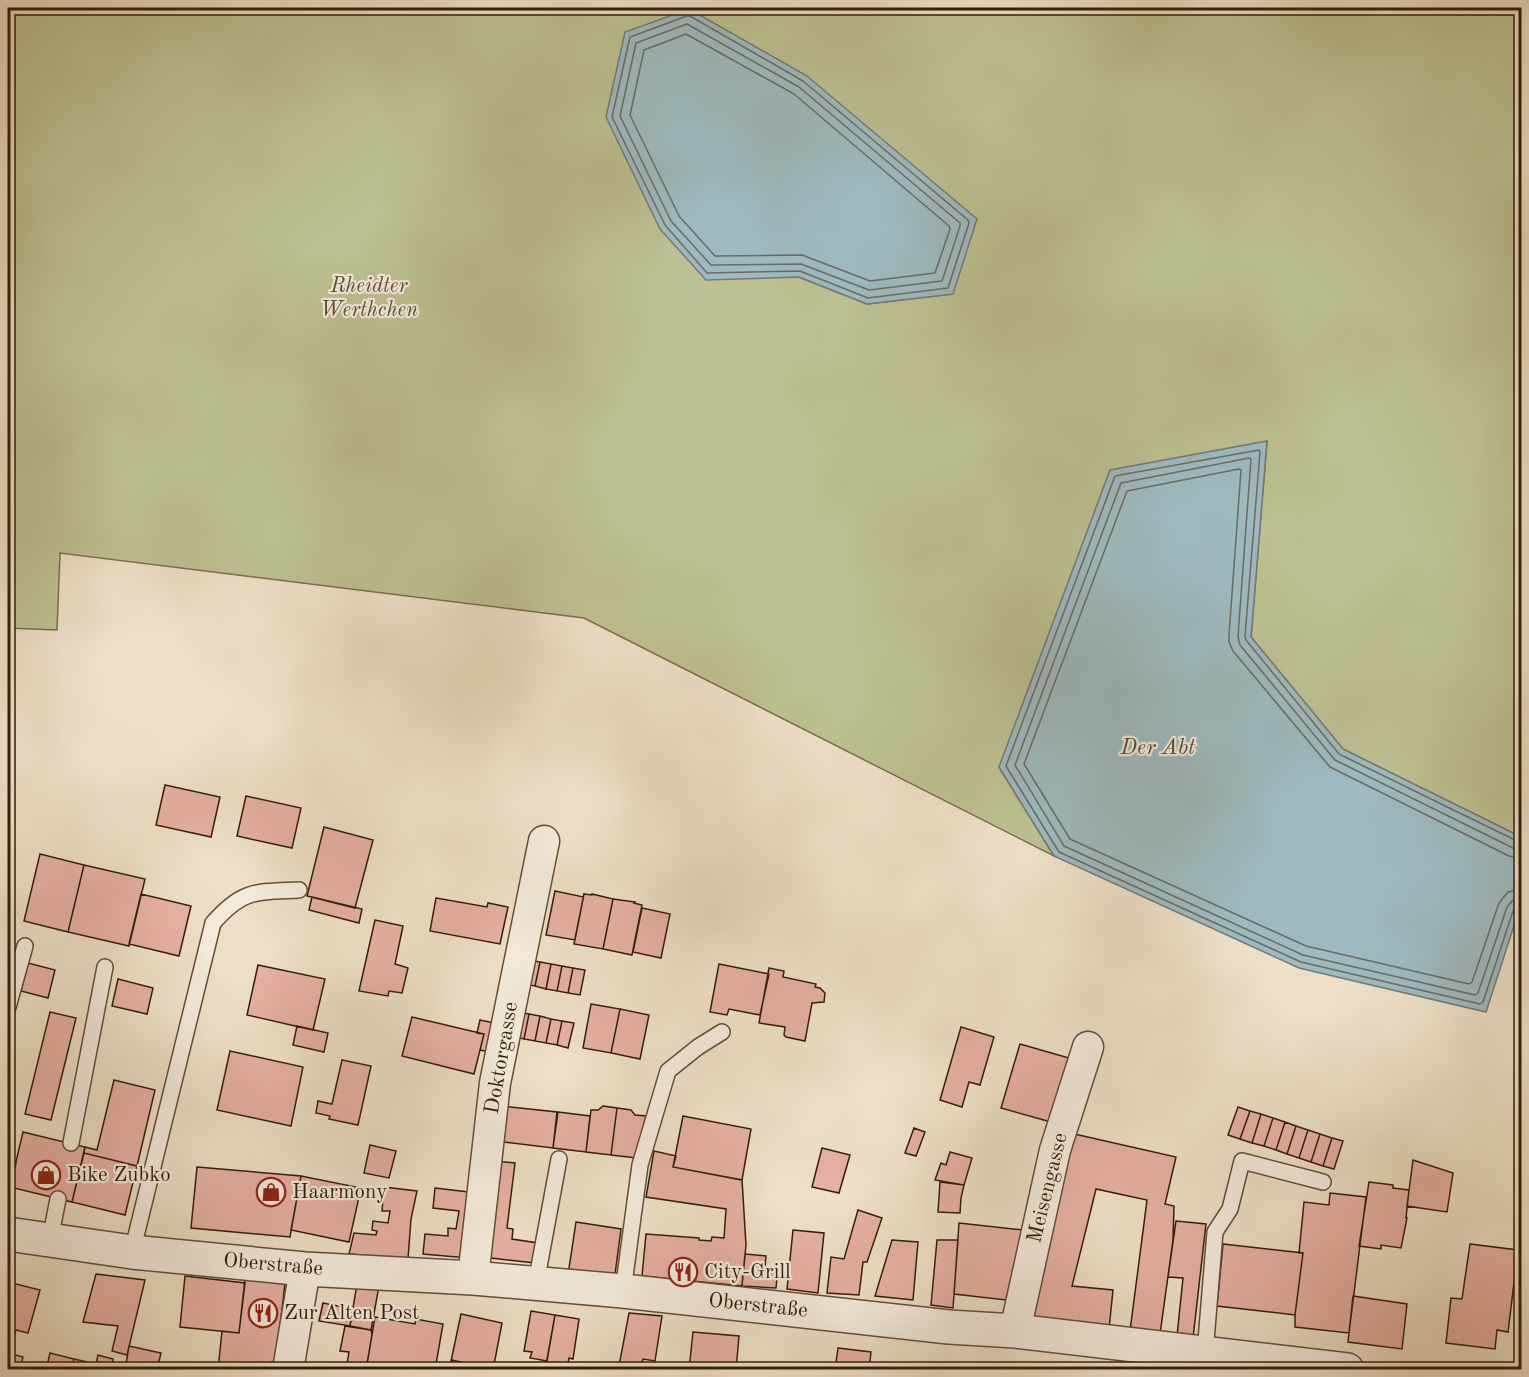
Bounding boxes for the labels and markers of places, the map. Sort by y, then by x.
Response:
shop icon: Bike Zubko [30,1159,62,1191]
place label: Bike Zubko [67,1165,171,1186]
shop icon: Haarmony [255,1176,287,1208]
place label: Haarmony [292,1182,387,1203]
restaurant icon: City-Grill [667,1256,699,1288]
place label: City-Grill [704,1262,791,1283]
restaurant icon: Zur Alten Post [247,1297,279,1329]
place label: Zur Alten Post [284,1303,419,1324]

